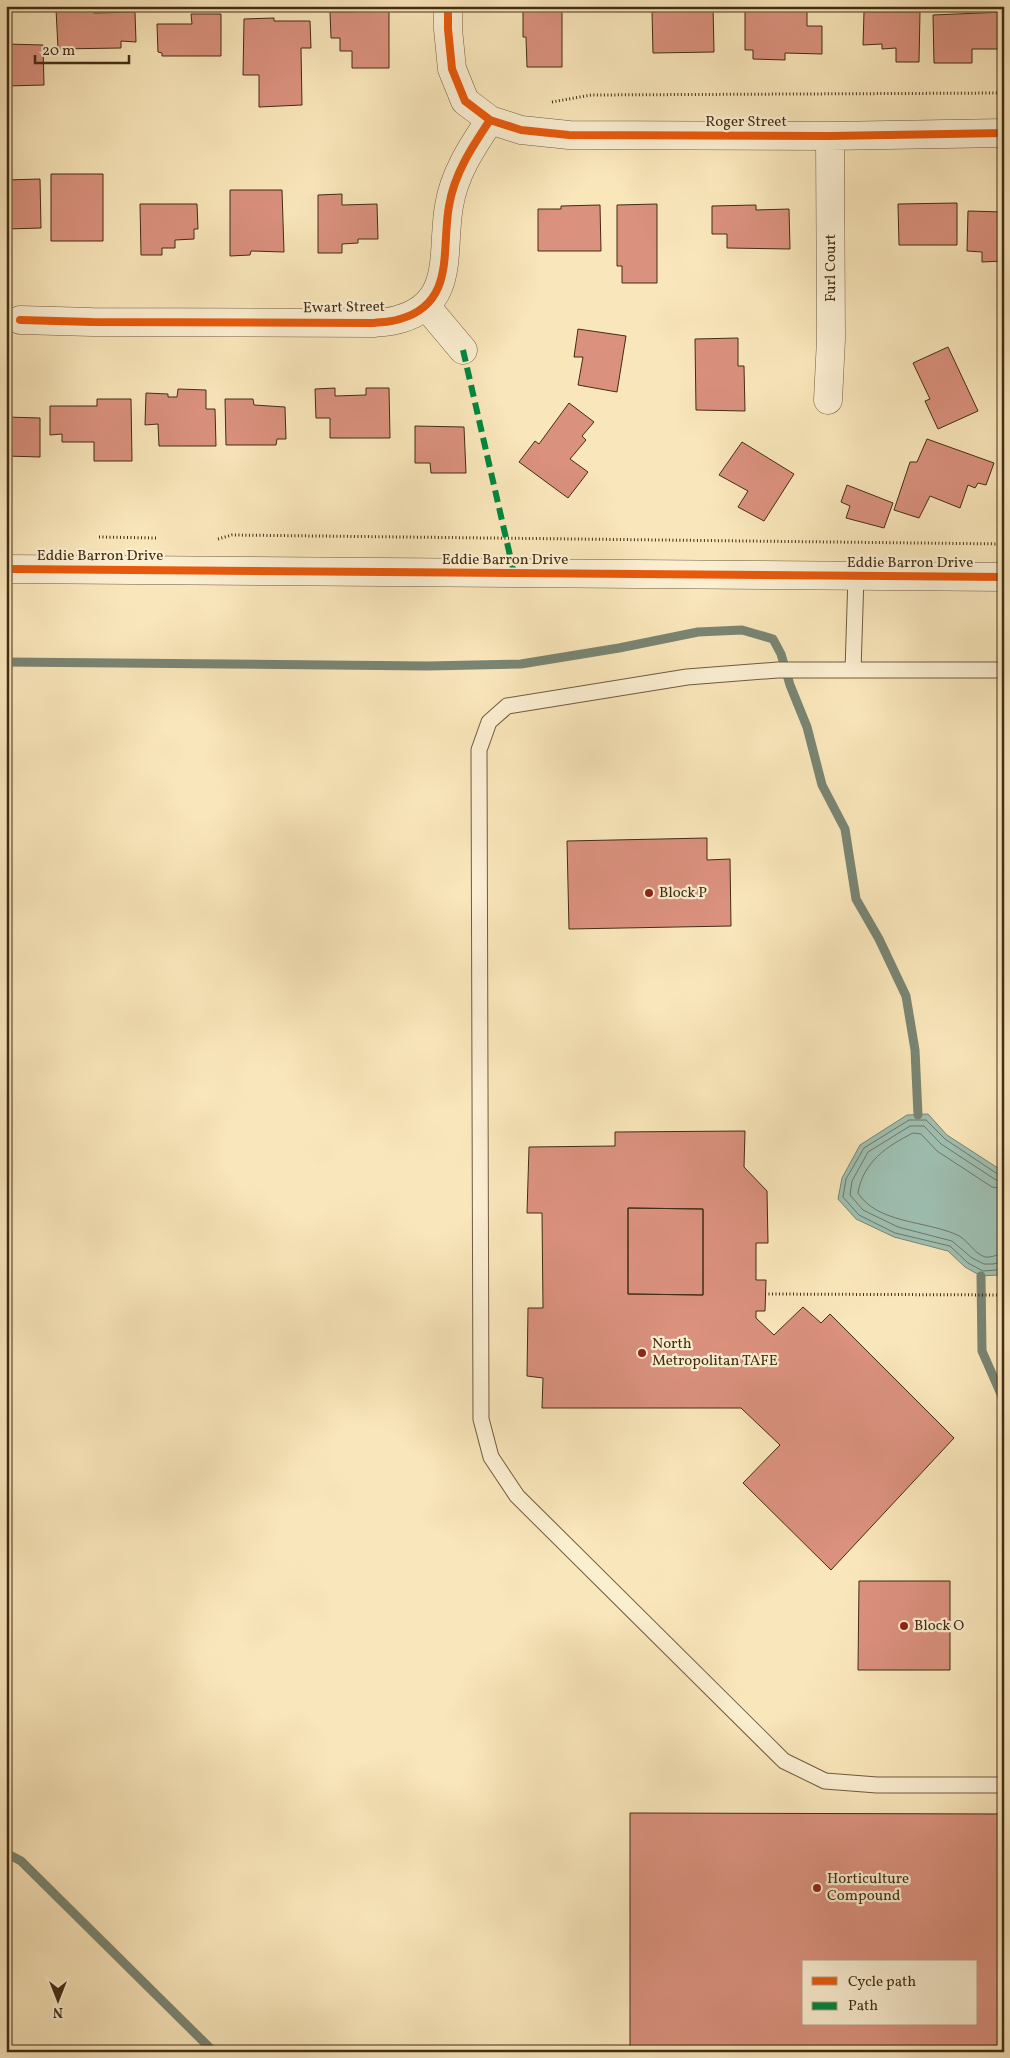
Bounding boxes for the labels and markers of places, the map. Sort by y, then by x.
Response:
place label: Block P [659,883,707,904]
marker: Block P [643,887,655,899]
place label: North Metropolitan TAFE [652,1334,778,1372]
marker: North Metropolitan TAFE [636,1347,648,1359]
place label: Block O [914,1616,964,1637]
marker: Block O [898,1620,910,1632]
place label: Horticulture Compound [827,1869,909,1907]
marker: Horticulture Compound [811,1882,823,1894]

